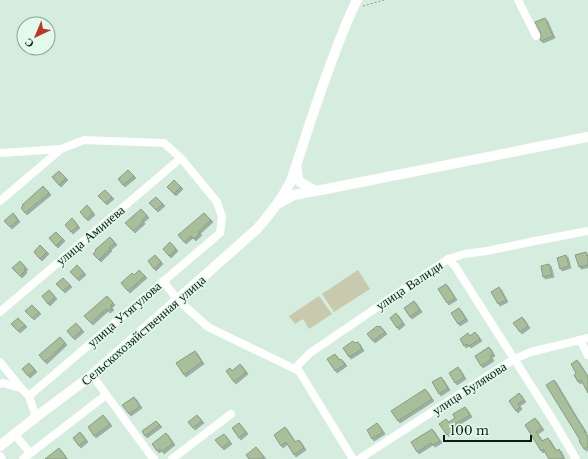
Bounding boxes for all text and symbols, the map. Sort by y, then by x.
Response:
north arrow [16,16,56,56]
text: С [21,35,37,51]
street label: улица Аминева [52,201,128,269]
street label: улица Валиди [372,257,446,314]
street label: Сельскохозяйственная улица [77,271,209,389]
street label: улица Утягулова [84,277,165,351]
street label: улица Булякова [429,358,510,419]
scale bar [444,417,531,443]
text: 100 m [450,423,489,438]

